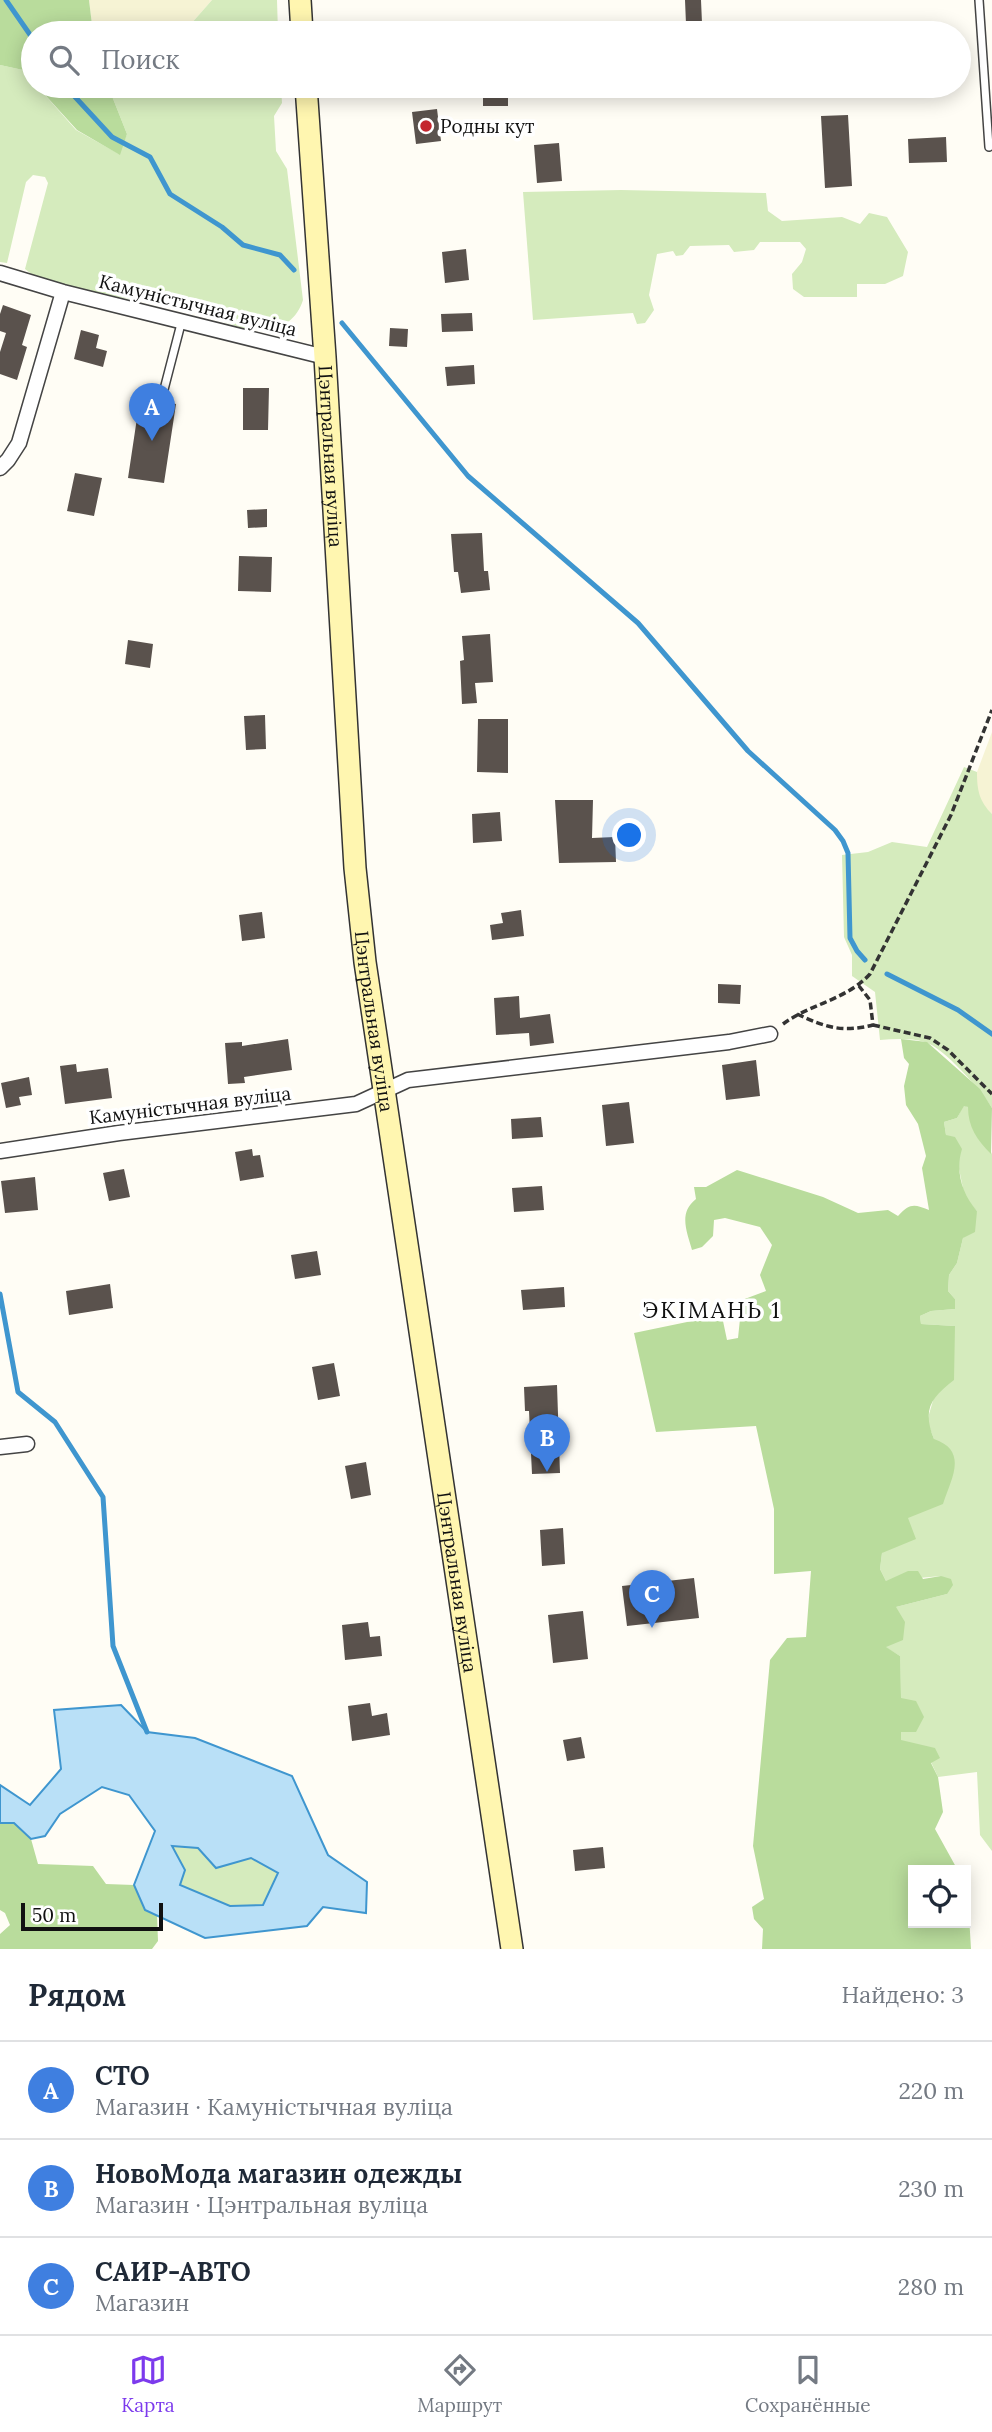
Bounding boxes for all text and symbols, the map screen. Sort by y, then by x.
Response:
search box [21,21,971,98]
icon: search [45,41,83,79]
text: Поиск [101,43,180,76]
place label: Родны кут [440,114,534,138]
marker: Родны кут [418,118,434,134]
street label: Камуністычная вуліца [97,269,300,341]
street label: Цэнтральная вуліца [313,364,348,548]
pin: A [129,383,175,441]
your location [612,818,646,852]
street label: Цэнтральная вуліца [350,930,399,1114]
street label: Камуністычная вуліца [88,1081,292,1129]
district label: ЭКІМАНЬ 1 [642,1295,782,1324]
pin: B [524,1414,570,1472]
street label: Цэнтральная вуліца [432,1490,483,1674]
pin: C [629,1570,675,1628]
map controls [908,1865,971,1928]
button: locate [908,1865,971,1928]
scale bar [21,1900,163,1932]
text: 50 m [32,1903,76,1927]
text: Рядом [28,1976,126,2014]
text: Найдено: 3 [842,1980,964,2009]
text: СТО [95,2059,150,2092]
text: A [43,2076,59,2105]
text: 220 m [898,2076,964,2105]
text: Магазин · Камуністычная вуліца [95,2092,453,2121]
text: НовоМода магазин одежды [95,2157,462,2190]
text: B [43,2174,59,2203]
text: 230 m [898,2174,964,2203]
text: Магазин · Цэнтральная вуліца [95,2190,428,2219]
text: САИР-АВТО [95,2255,251,2288]
text: C [43,2272,59,2301]
text: 280 m [898,2272,964,2301]
text: Магазин [95,2288,189,2317]
tab: Карта [121,2351,175,2417]
tab: Маршрут [417,2351,502,2417]
tab: Сохранённые [745,2351,871,2417]

